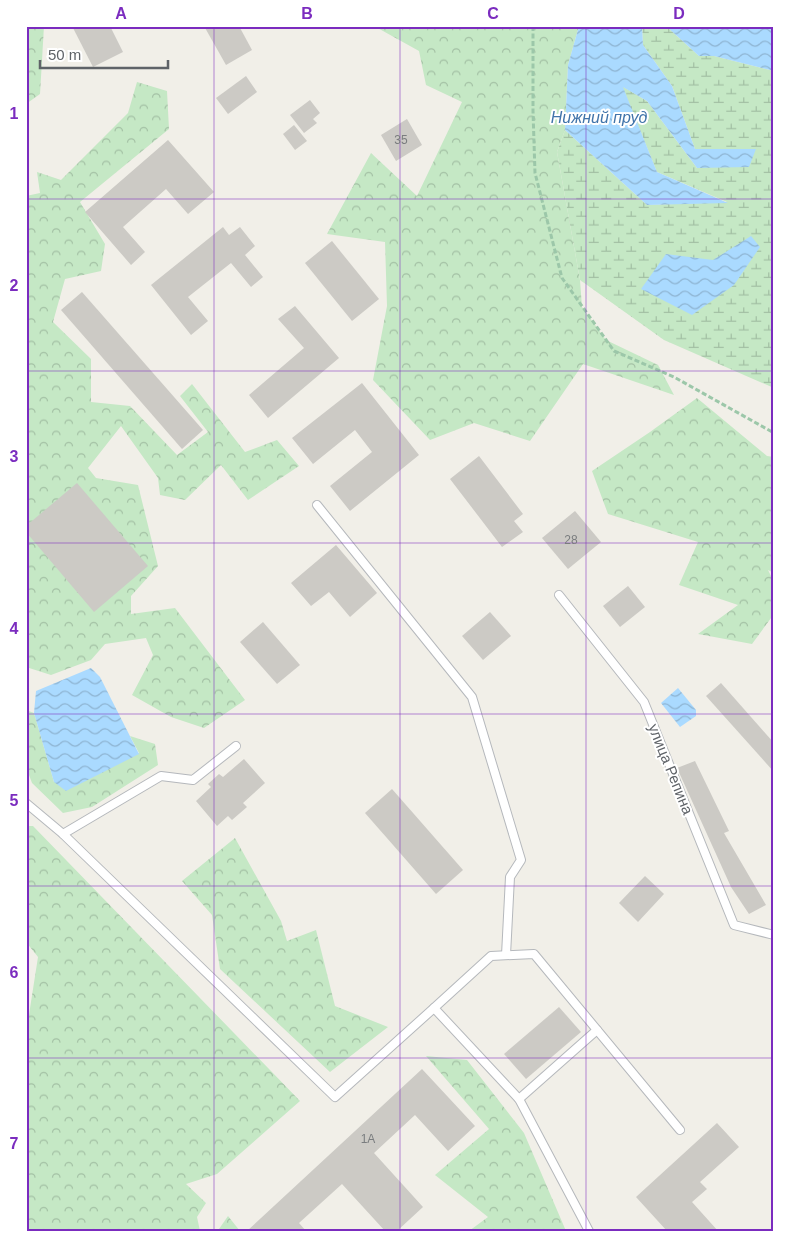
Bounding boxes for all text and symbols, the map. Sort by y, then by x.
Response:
text: A [115,5,127,22]
text: B [301,5,313,22]
text: C [487,5,499,22]
text: D [673,5,685,22]
scale bar [40,38,168,70]
text: 50 m [48,46,81,63]
text: 1 [10,105,19,122]
water label: Нижний пруд [551,109,647,126]
house number: 35 [394,133,408,147]
text: 2 [10,277,19,294]
text: 3 [10,448,19,465]
house number: 28 [564,533,578,547]
text: 4 [10,620,19,637]
street label: улица Репина [645,721,697,817]
text: 5 [10,792,19,809]
text: 6 [10,964,19,981]
house number: 1А [361,1132,375,1146]
text: 7 [10,1135,19,1152]

